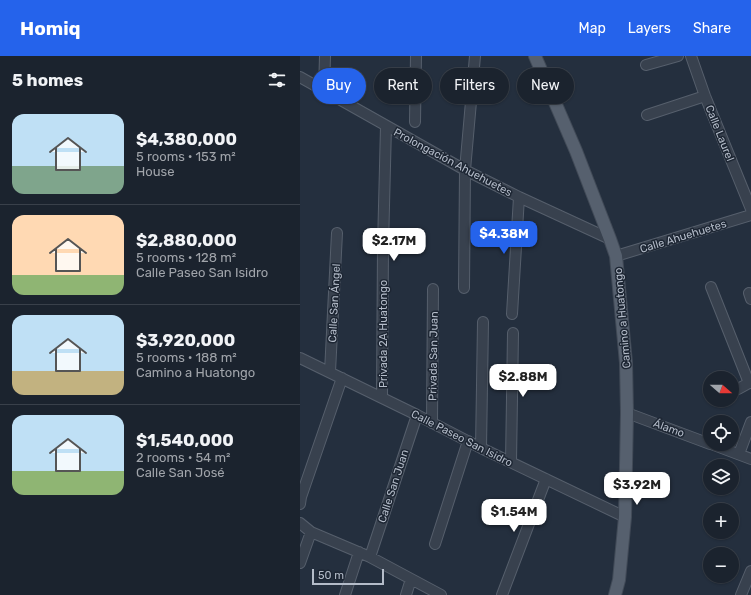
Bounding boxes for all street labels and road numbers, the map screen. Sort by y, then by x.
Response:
street label: Calle Laurel [702,103,737,163]
street label: Prolongación Ahuehuetes [391,126,515,199]
street label: Calle Ahuehuetes [638,217,728,256]
street label: Calle San Ángel [326,263,343,343]
street label: Camino a Huatongo [612,267,633,369]
street label: Privada 2A Huatongo [377,280,390,388]
street label: Privada San Juan [426,311,441,401]
street label: Calle Paseo San Isidro [409,407,515,470]
street label: Álamo [651,417,686,440]
street label: Calle San Juan [376,448,411,524]

